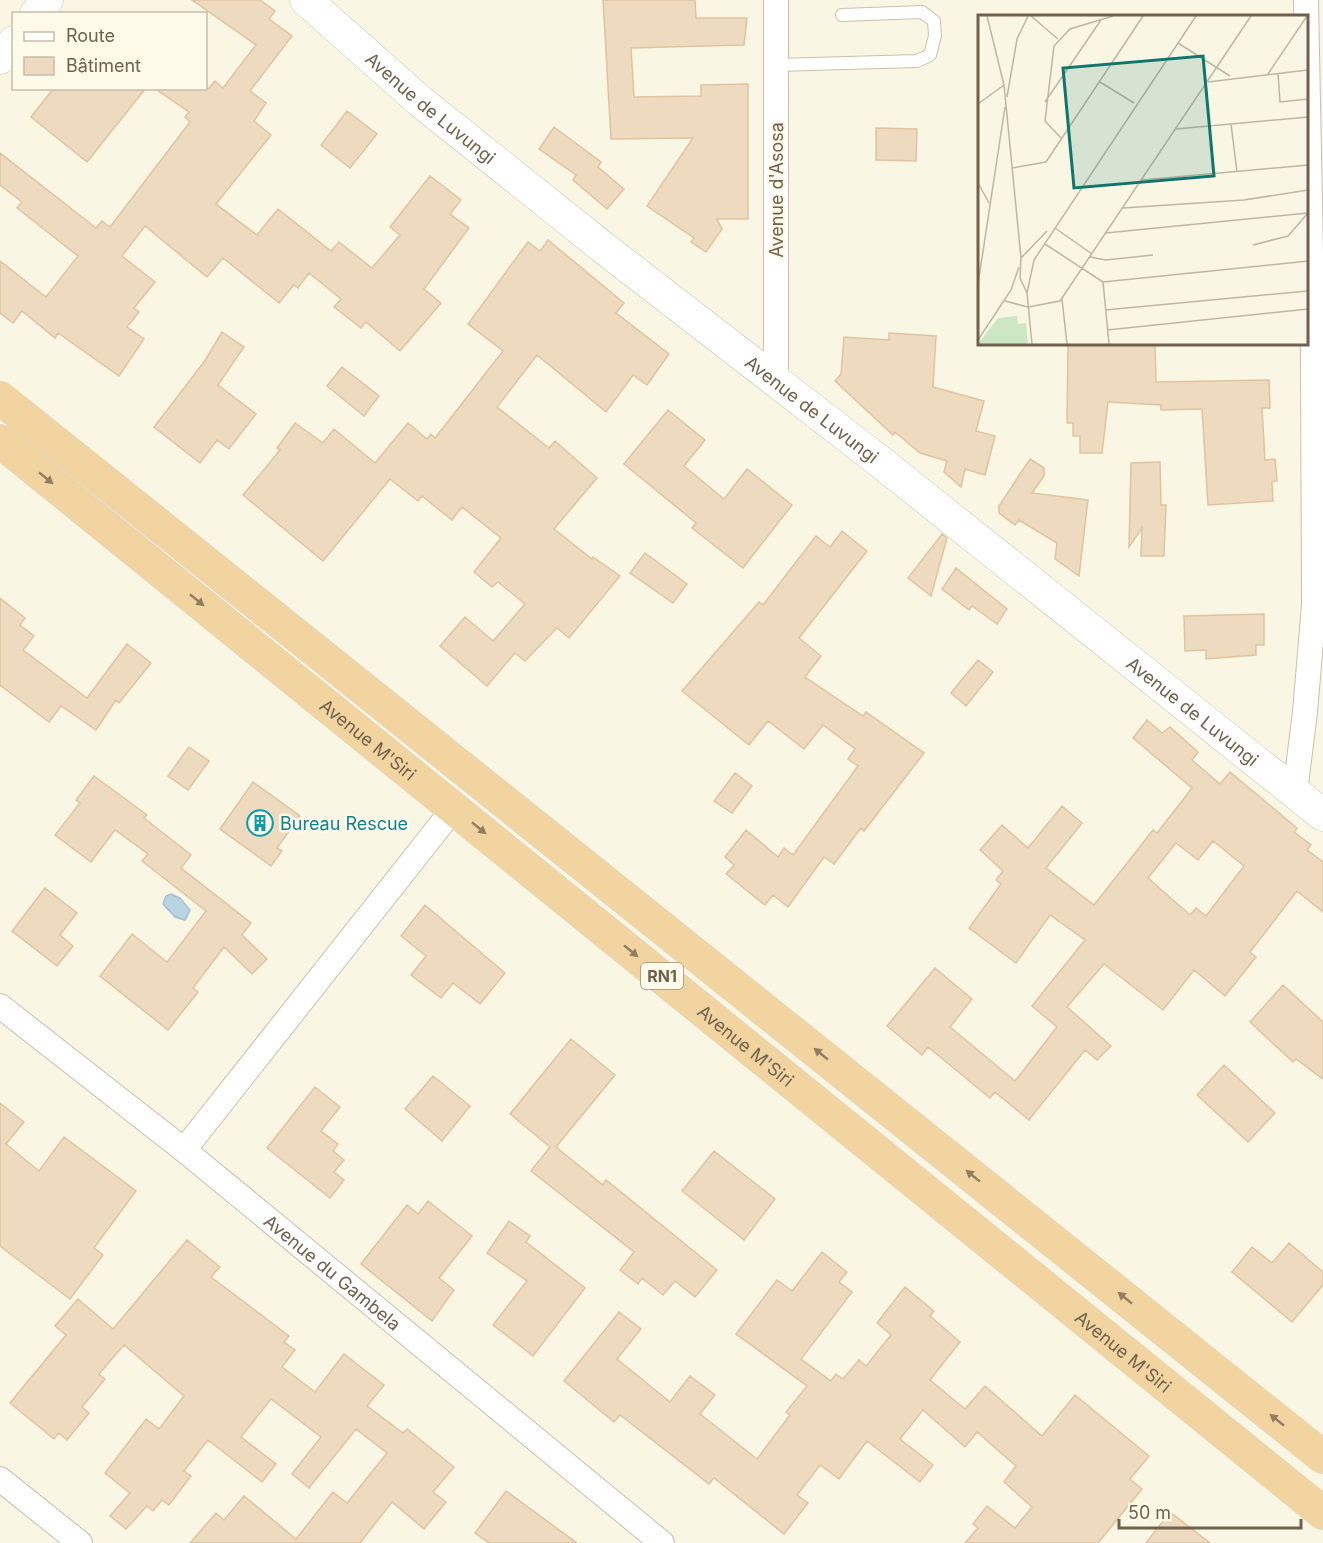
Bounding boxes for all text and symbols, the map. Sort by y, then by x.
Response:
legend [12,12,207,90]
inset map [978,15,1308,345]
text: Route [66,25,115,46]
street label: Avenue de Luvungi [362,48,500,168]
text: Bâtiment [66,55,141,76]
street label: Avenue d'Asosa [766,122,787,258]
street label: Avenue de Luvungi [741,351,883,467]
one-way arrow [38,471,53,483]
one-way arrow [189,594,205,607]
street label: Avenue de Luvungi [1123,652,1263,770]
street label: Avenue M'Siri [316,694,420,785]
building icon: Bureau Rescue [245,808,275,838]
place label: Bureau Rescue [280,813,408,834]
one-way arrow [472,822,487,834]
one-way arrow [623,945,639,958]
road number: RN1 [641,963,683,989]
street label: Avenue M'Siri [694,1000,798,1090]
one-way arrow [813,1048,829,1061]
one-way arrow [965,1170,981,1183]
street label: Avenue du Gambela [260,1210,405,1334]
one-way arrow [1118,1292,1133,1305]
street label: Avenue M'Siri [1071,1306,1176,1396]
one-way arrow [1270,1414,1285,1426]
scale bar [1119,1492,1300,1530]
text: 50 m [1128,1502,1171,1523]

